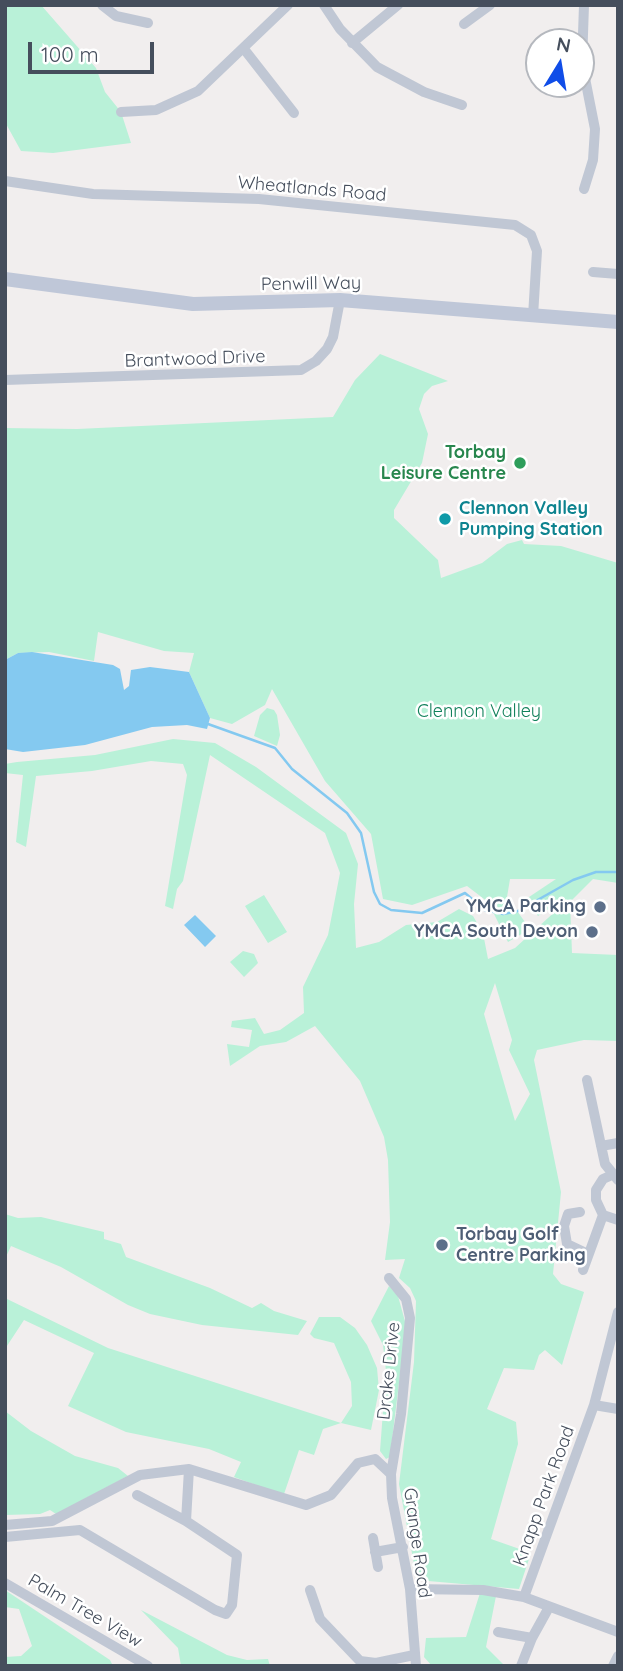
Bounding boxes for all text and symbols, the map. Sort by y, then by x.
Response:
scale bar [32,28,158,72]
north arrow [525,28,595,98]
text: N [554,31,573,57]
text: 100 m [41,41,99,67]
street label: Wheatlands Road [237,172,387,206]
street label: Penwill Way [261,272,361,296]
street label: Brantwood Drive [124,346,266,372]
place label: Torbay Leisure Centre [381,442,506,484]
marker: Torbay Leisure Centre [512,455,528,471]
place label: Clennon Valley Pumping Station [459,498,603,540]
marker: Clennon Valley Pumping Station [437,511,453,527]
park label: Clennon Valley [417,701,541,723]
place label: YMCA Parking [466,896,586,918]
marker: YMCA Parking [592,899,608,915]
place label: YMCA South Devon [414,921,578,943]
marker: YMCA South Devon [584,924,600,940]
place label: Torbay Golf Centre Parking [456,1224,586,1266]
marker: Torbay Golf Centre Parking [434,1237,450,1253]
street label: Drake Drive [373,1321,405,1421]
street label: Knapp Park Road [509,1423,579,1569]
street label: Grange Road [399,1486,435,1600]
street label: Palm Tree View [24,1570,146,1652]

